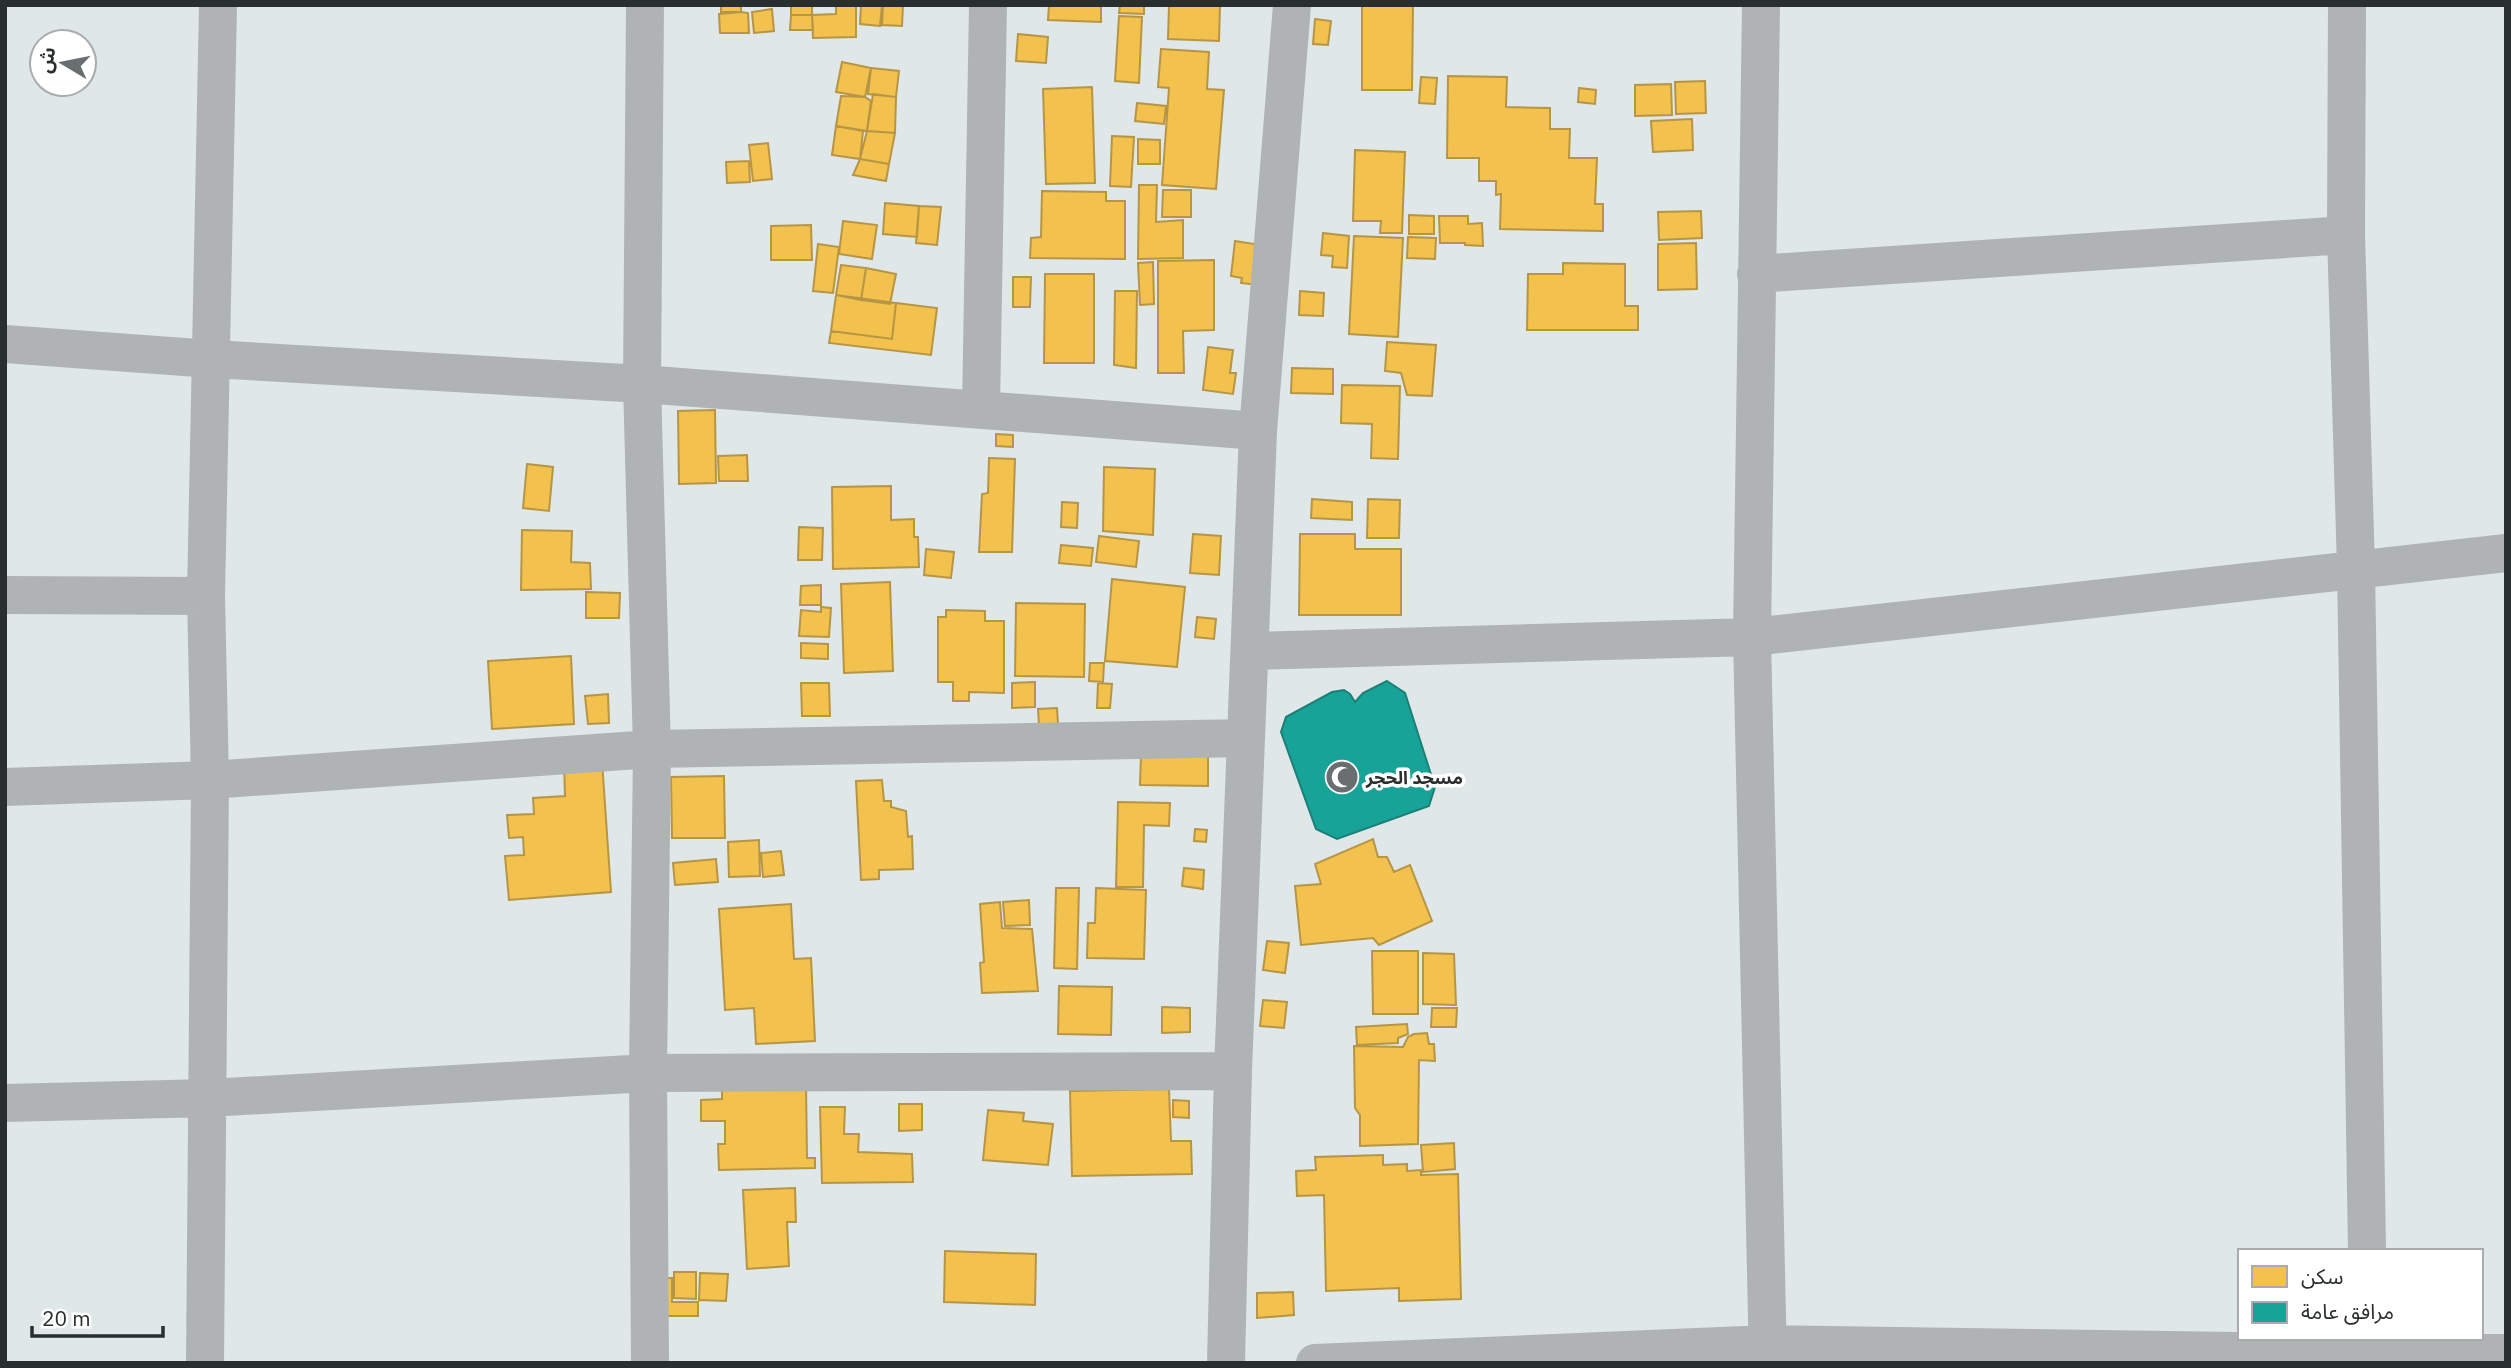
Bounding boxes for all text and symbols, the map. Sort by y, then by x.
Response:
north arrow [28,28,98,98]
text: ش [32,45,60,75]
mosque icon: مسجد الحجر [1323,758,1361,796]
place label: مسجد الحجر [1365,766,1463,789]
legend [2238,1249,2483,1340]
text: سكن [2301,1262,2343,1290]
scale bar [32,1294,163,1338]
text: مرافق عامة [2301,1297,2394,1325]
text: 20 m [42,1304,91,1332]

